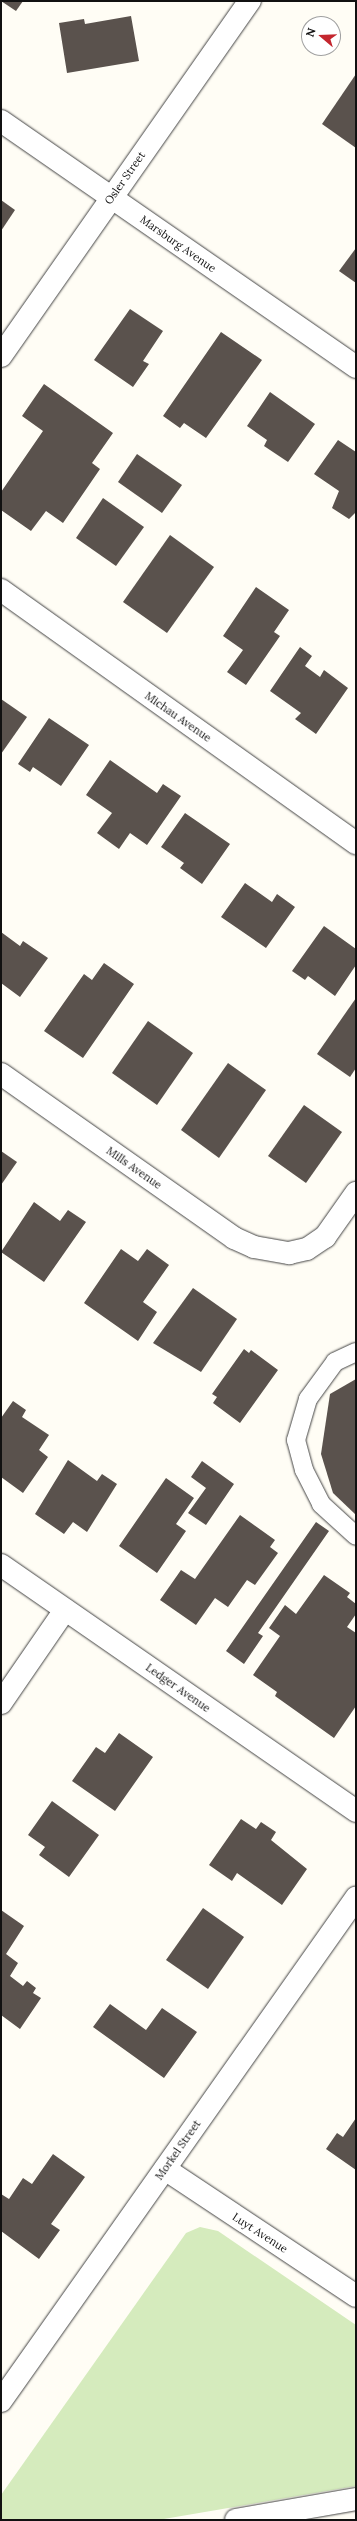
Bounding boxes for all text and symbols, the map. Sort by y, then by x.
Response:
north arrow [301,16,341,56]
text: N [303,26,319,39]
street label: Osler Street [102,149,148,207]
street label: Marsburg Avenue [138,213,218,275]
street label: Michau Avenue [142,689,214,745]
street label: Mills Avenue [104,1144,164,1192]
street label: Ledger Avenue [143,1661,213,1715]
street label: Morkel Street [153,2118,203,2182]
street label: Luyt Avenue [230,2210,290,2256]

